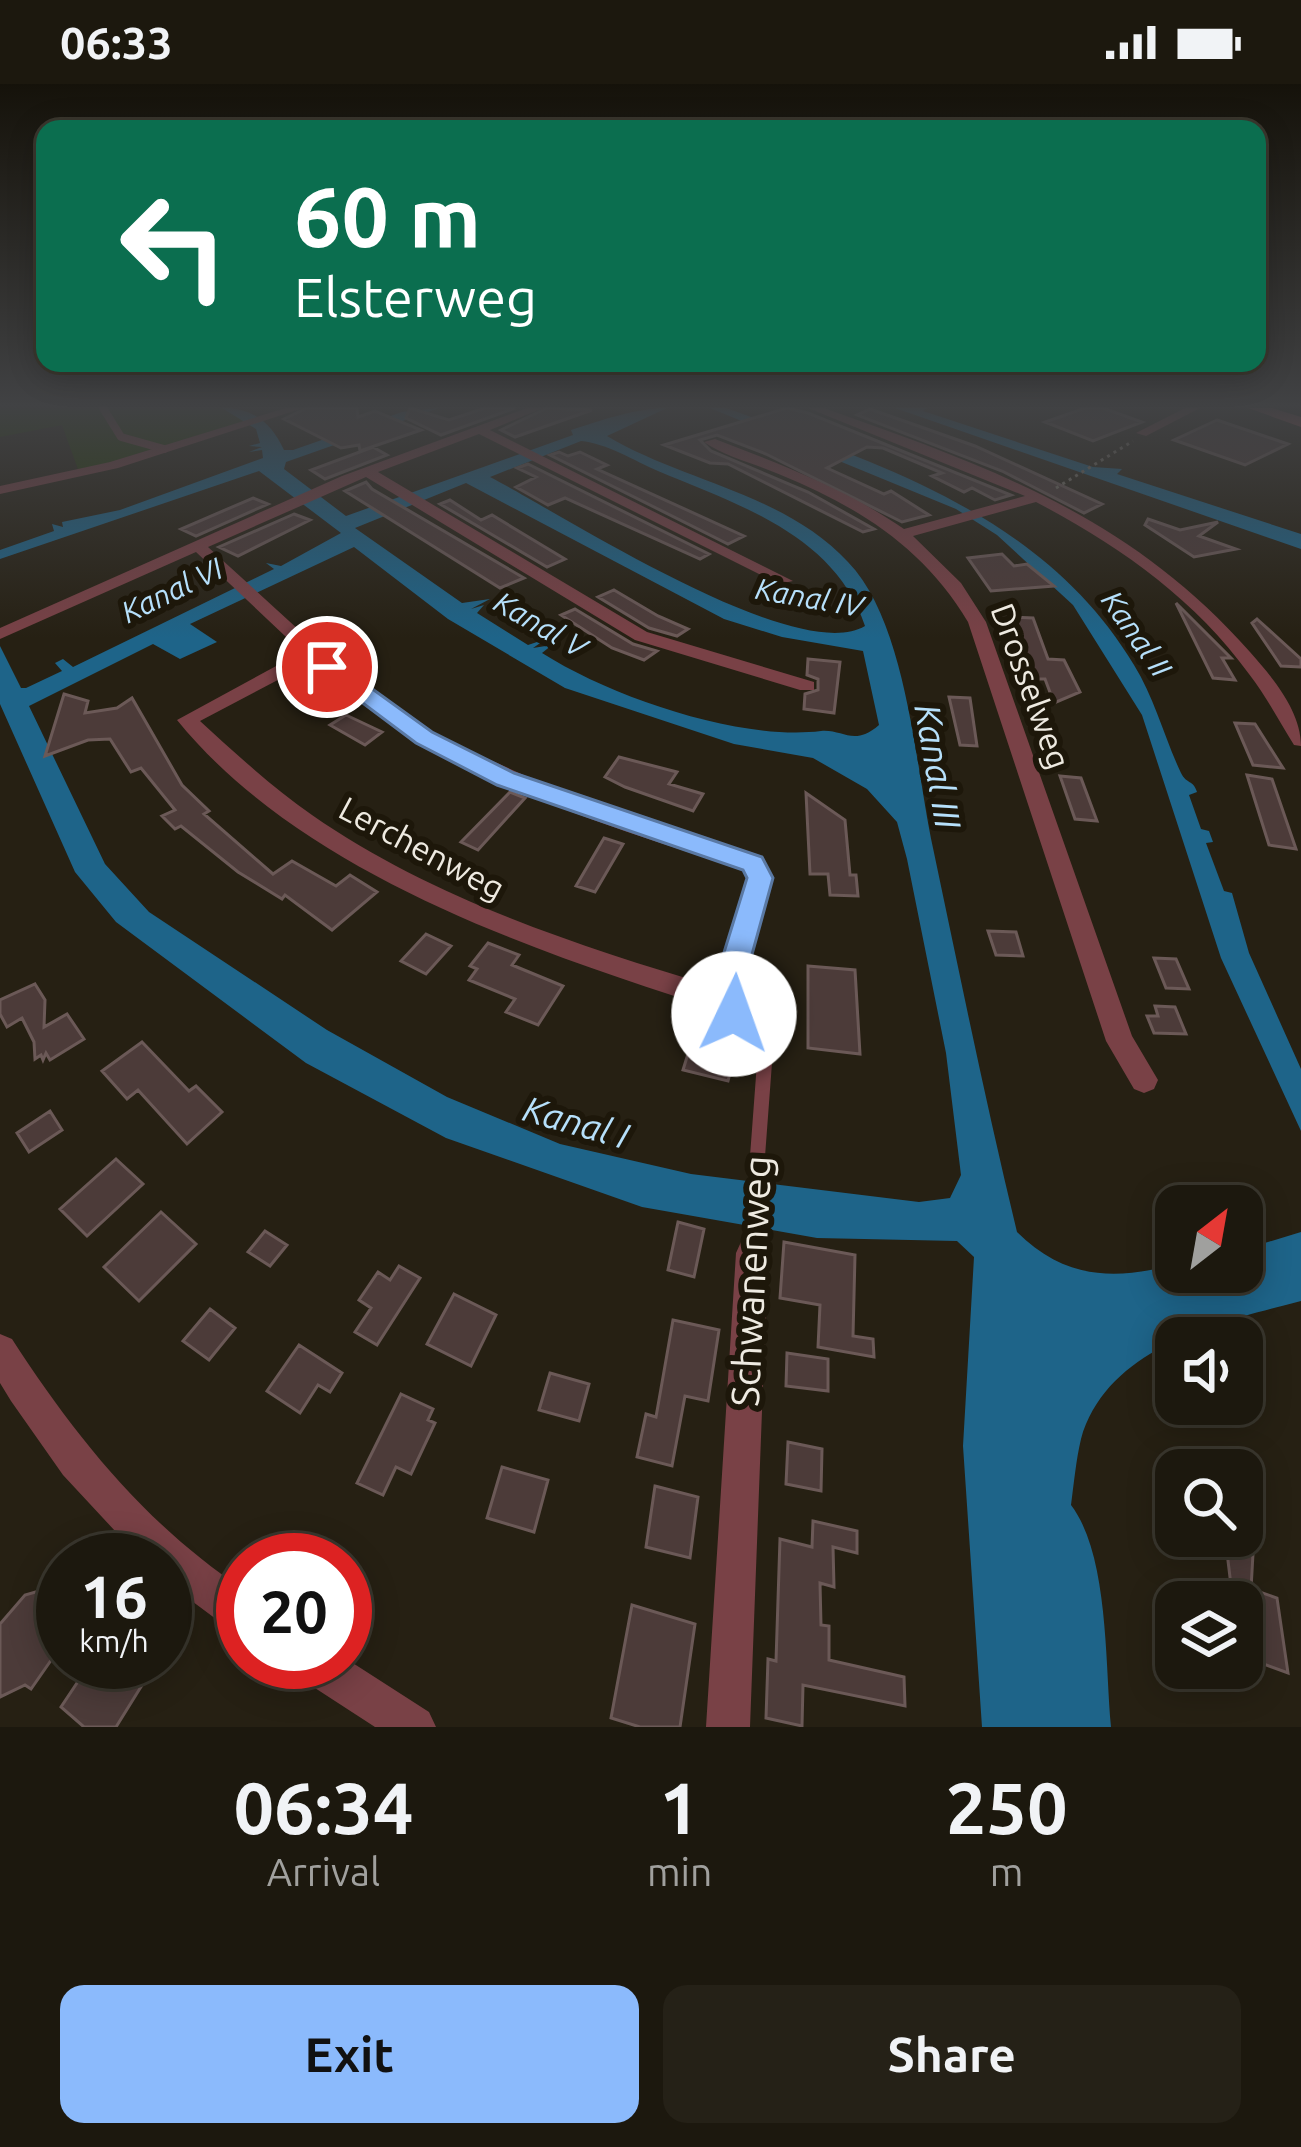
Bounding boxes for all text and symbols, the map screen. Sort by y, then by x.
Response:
text: 06:33 [60,17,173,68]
icon: left [96,168,252,324]
text: 60 m [294,169,481,263]
text: Elsterweg [294,267,537,327]
water label: Kanal VI [116,551,229,629]
water label: Kanal IV [753,571,869,624]
water label: Kanal V [488,584,596,666]
water label: Kanal II [1095,584,1179,684]
street label: Drosselweg [984,598,1078,774]
pin [276,616,378,718]
icon: arrive [294,634,360,700]
water label: Kanal III [907,701,970,832]
street label: Lerchenweg [333,789,511,906]
position arrow [671,951,797,1077]
water label: Kanal I [519,1087,634,1156]
street label: Schwanenweg [722,1154,779,1408]
north arrow [1155,1185,1263,1293]
map controls [1155,1185,1263,1689]
button: sound [1155,1317,1263,1425]
button: search [1155,1449,1263,1557]
speed limit sign: 20 [216,1533,372,1689]
text: 16 [80,1562,148,1629]
button: layers [1155,1581,1263,1689]
text: km/h [79,1624,149,1658]
text: 06:34 [233,1767,414,1848]
text: 1 [659,1767,700,1848]
text: 250 [946,1767,1068,1848]
text: Arrival [267,1850,380,1893]
text: min [647,1850,712,1893]
text: m [990,1850,1023,1893]
button: Exit [60,1985,639,2123]
button: Share [663,1985,1241,2123]

